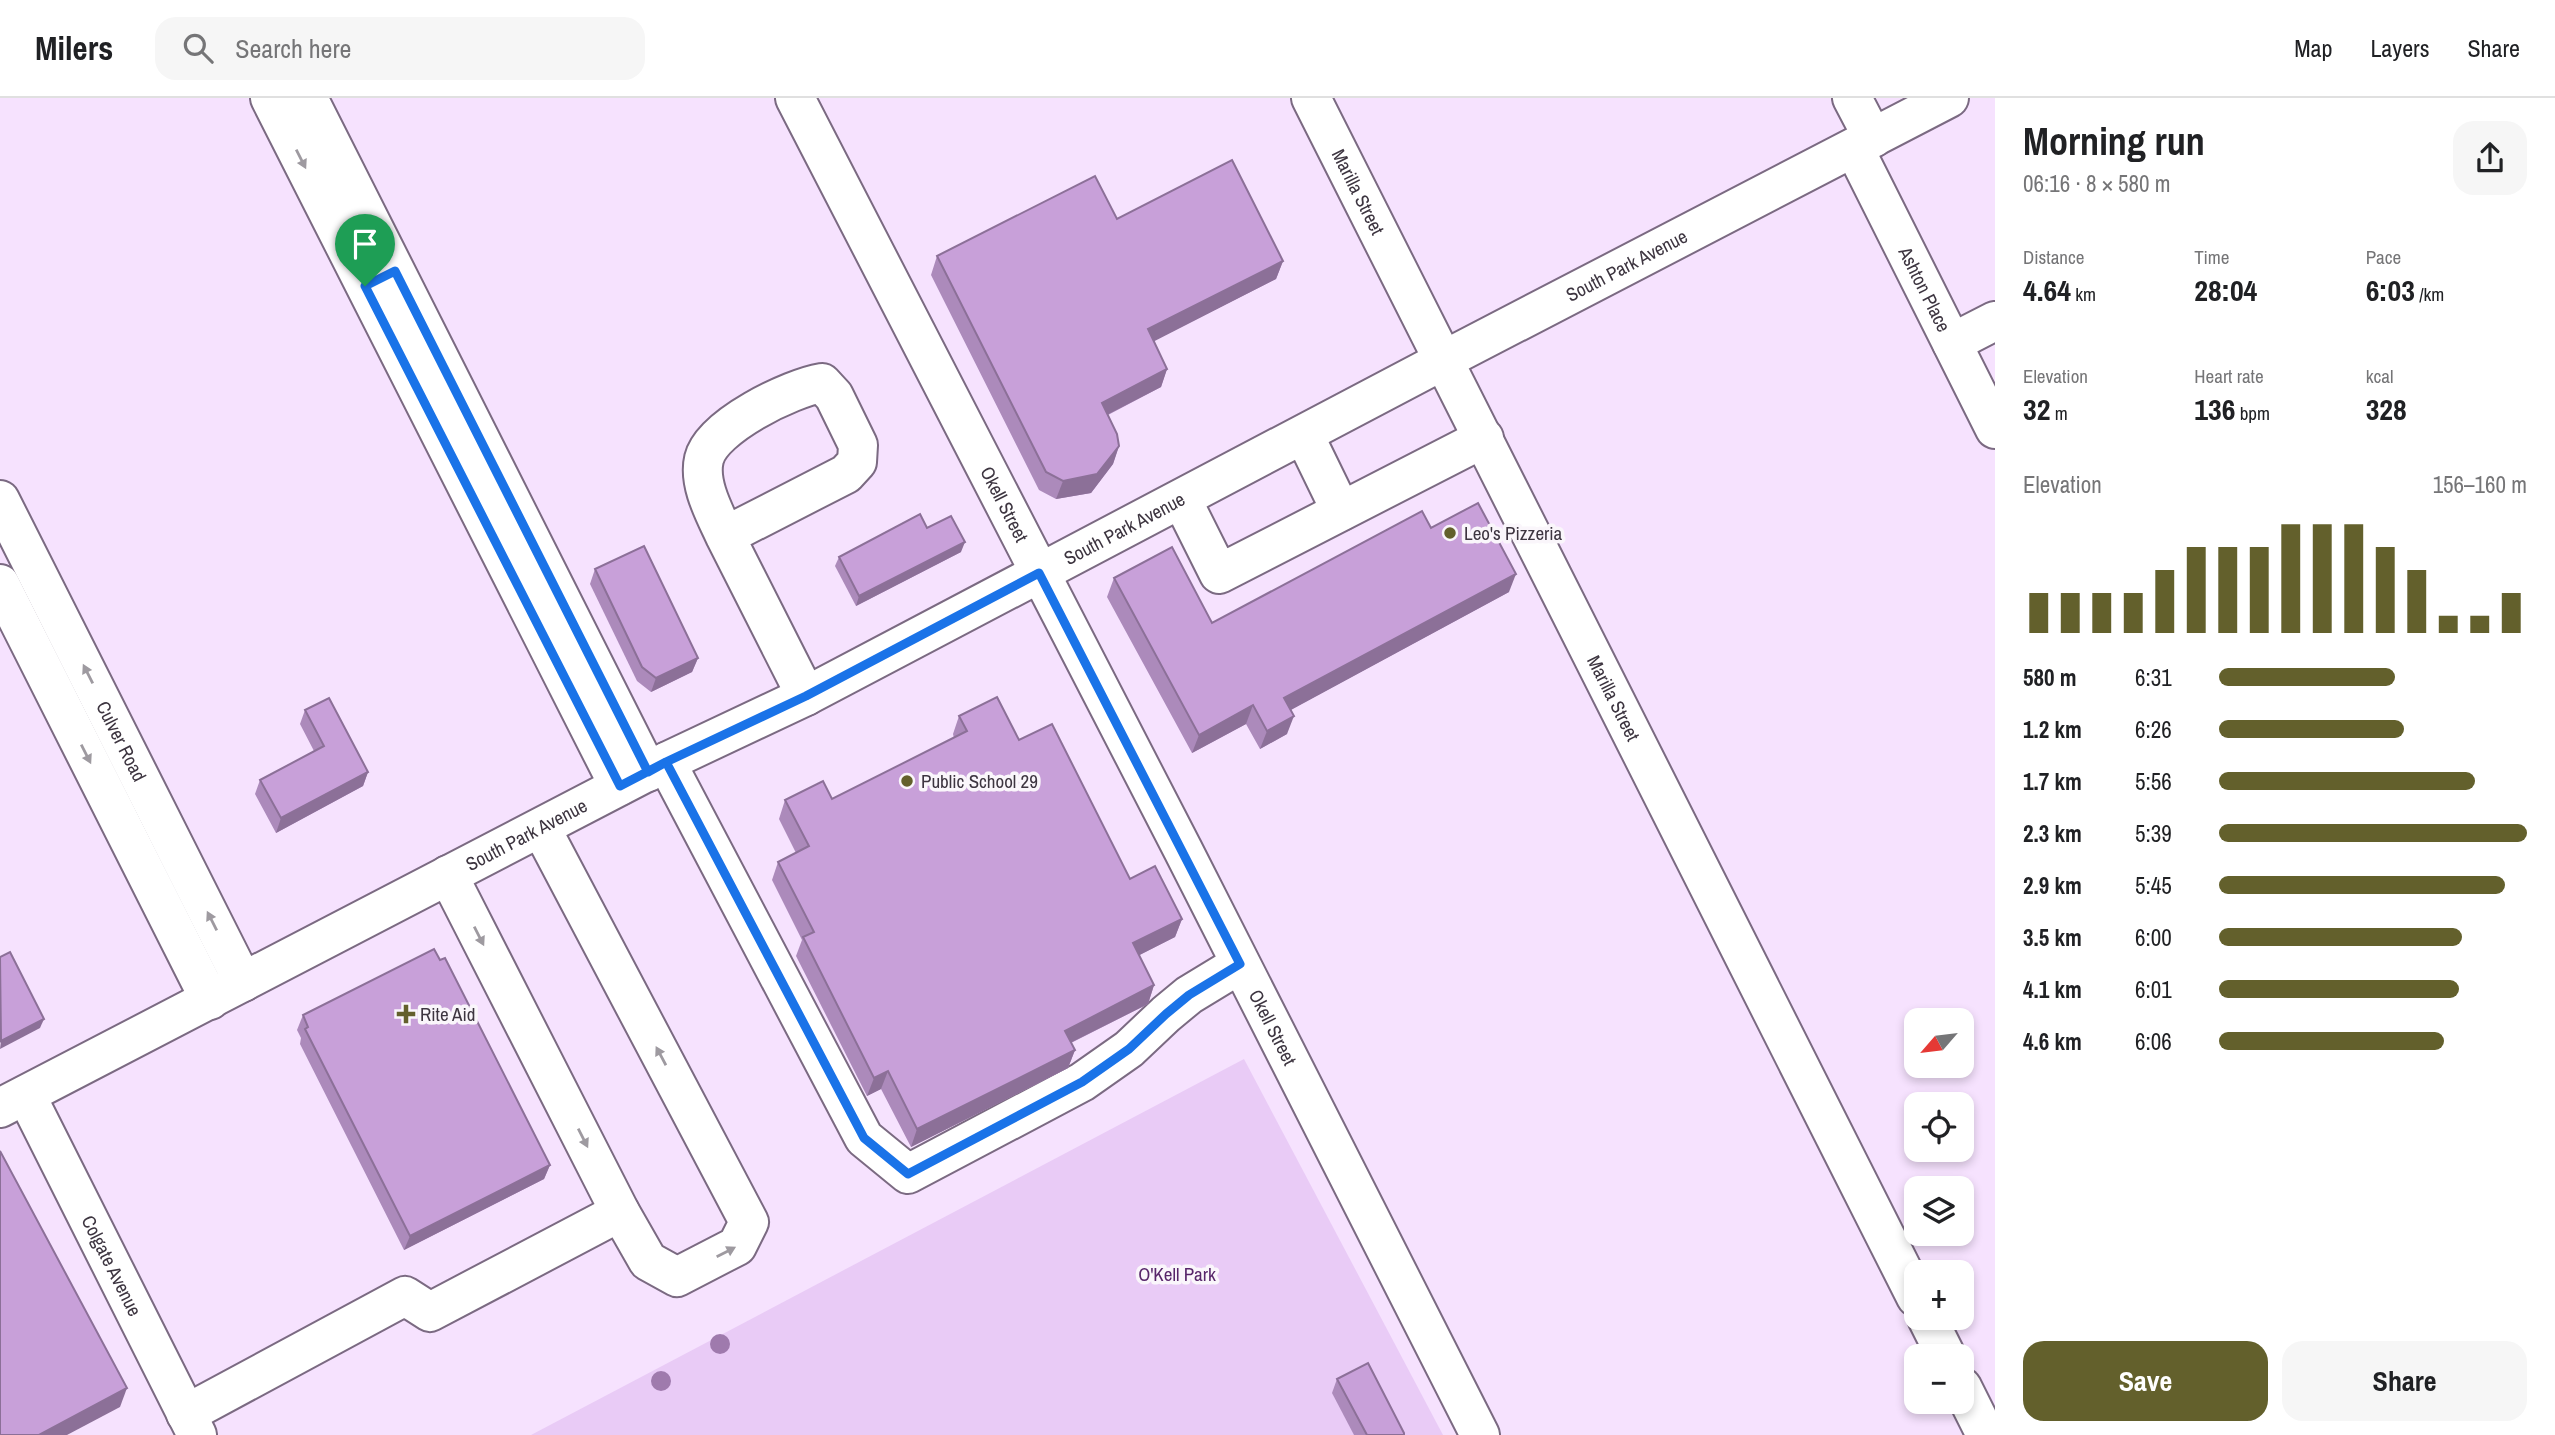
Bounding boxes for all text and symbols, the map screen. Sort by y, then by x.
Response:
search box [155,17,645,80]
text: Milers [35,26,113,70]
icon: search [179,29,217,67]
text: Search here [235,31,351,66]
text: Map [2294,32,2332,64]
text: Layers [2370,32,2429,64]
text: Share [2467,32,2520,64]
text: Morning run [2023,116,2205,167]
button: share [2453,121,2527,195]
street label: Marilla Street [1326,144,1391,240]
one-way arrow [295,149,307,169]
text: 06:16 · 8 × 580 m [2023,168,2170,199]
pin [335,214,395,286]
street label: South Park Avenue [1561,223,1692,308]
icon: arrive [346,225,384,263]
street label: Ashton Place [1892,241,1957,336]
text: Distance [2023,244,2084,270]
text: Time [2194,244,2229,270]
text: Pace [2366,244,2401,270]
text: 4.64 [2023,270,2071,310]
text: 28:04 [2194,270,2257,310]
text: 6:03 [2366,270,2415,310]
text: km [2071,281,2096,307]
text: /km [2415,281,2444,307]
text: Elevation [2023,363,2088,389]
text: Heart rate [2194,363,2264,389]
text: kcal [2366,363,2393,389]
text: 32 [2023,389,2050,429]
text: 136 [2194,389,2235,429]
text: 328 [2366,389,2407,429]
text: m [2050,400,2068,426]
text: bpm [2235,400,2270,426]
street label: Okell Street [974,462,1035,547]
text: Elevation [2023,469,2102,500]
text: 156–160 m [2433,469,2527,500]
street label: South Park Avenue [1059,486,1189,571]
place label: Leo's Pizzeria [1464,520,1563,546]
marker: Leo's Pizzeria [1442,525,1458,541]
street label: Marilla Street [1581,651,1647,746]
text: 580 m [2023,662,2076,693]
text: 6:31 [2135,662,2172,693]
one-way arrow [82,664,93,684]
street label: Culver Road [90,697,153,786]
text: 1.2 km [2023,714,2082,745]
text: 6:26 [2135,714,2172,745]
one-way arrow [80,744,91,764]
text: 1.7 km [2023,766,2082,797]
text: 5:56 [2135,766,2172,797]
place label: Public School 29 [921,768,1038,794]
marker: Public School 29 [899,773,915,789]
street label: South Park Avenue [461,792,591,877]
text: 2.3 km [2023,818,2082,849]
text: 5:39 [2135,818,2172,849]
text: 2.9 km [2023,870,2082,901]
text: 5:45 [2135,870,2172,901]
one-way arrow [207,911,218,931]
text: 3.5 km [2023,922,2082,953]
text: 6:00 [2135,922,2172,953]
one-way arrow [474,926,485,946]
text: 4.1 km [2023,974,2082,1005]
text: 6:01 [2135,974,2172,1005]
street label: Okell Street [1243,985,1303,1070]
place label: Rite Aid [420,1001,475,1027]
marker: Rite Aid [398,1006,414,1022]
north arrow [1904,1008,1974,1078]
map controls [1904,1008,1974,1414]
text: 4.6 km [2023,1026,2082,1057]
text: 6:06 [2135,1026,2172,1057]
one-way arrow [655,1046,667,1066]
button: locate [1904,1092,1974,1162]
one-way arrow [576,1129,588,1149]
button: layers [1904,1176,1974,1246]
street label: Colgate Avenue [76,1211,148,1321]
one-way arrow [716,1246,736,1258]
button: + [1904,1260,1974,1330]
park label: O'Kell Park [1138,1261,1216,1287]
button: Save [2023,1341,2268,1421]
button: Share [2282,1341,2527,1421]
button: − [1904,1344,1974,1414]

